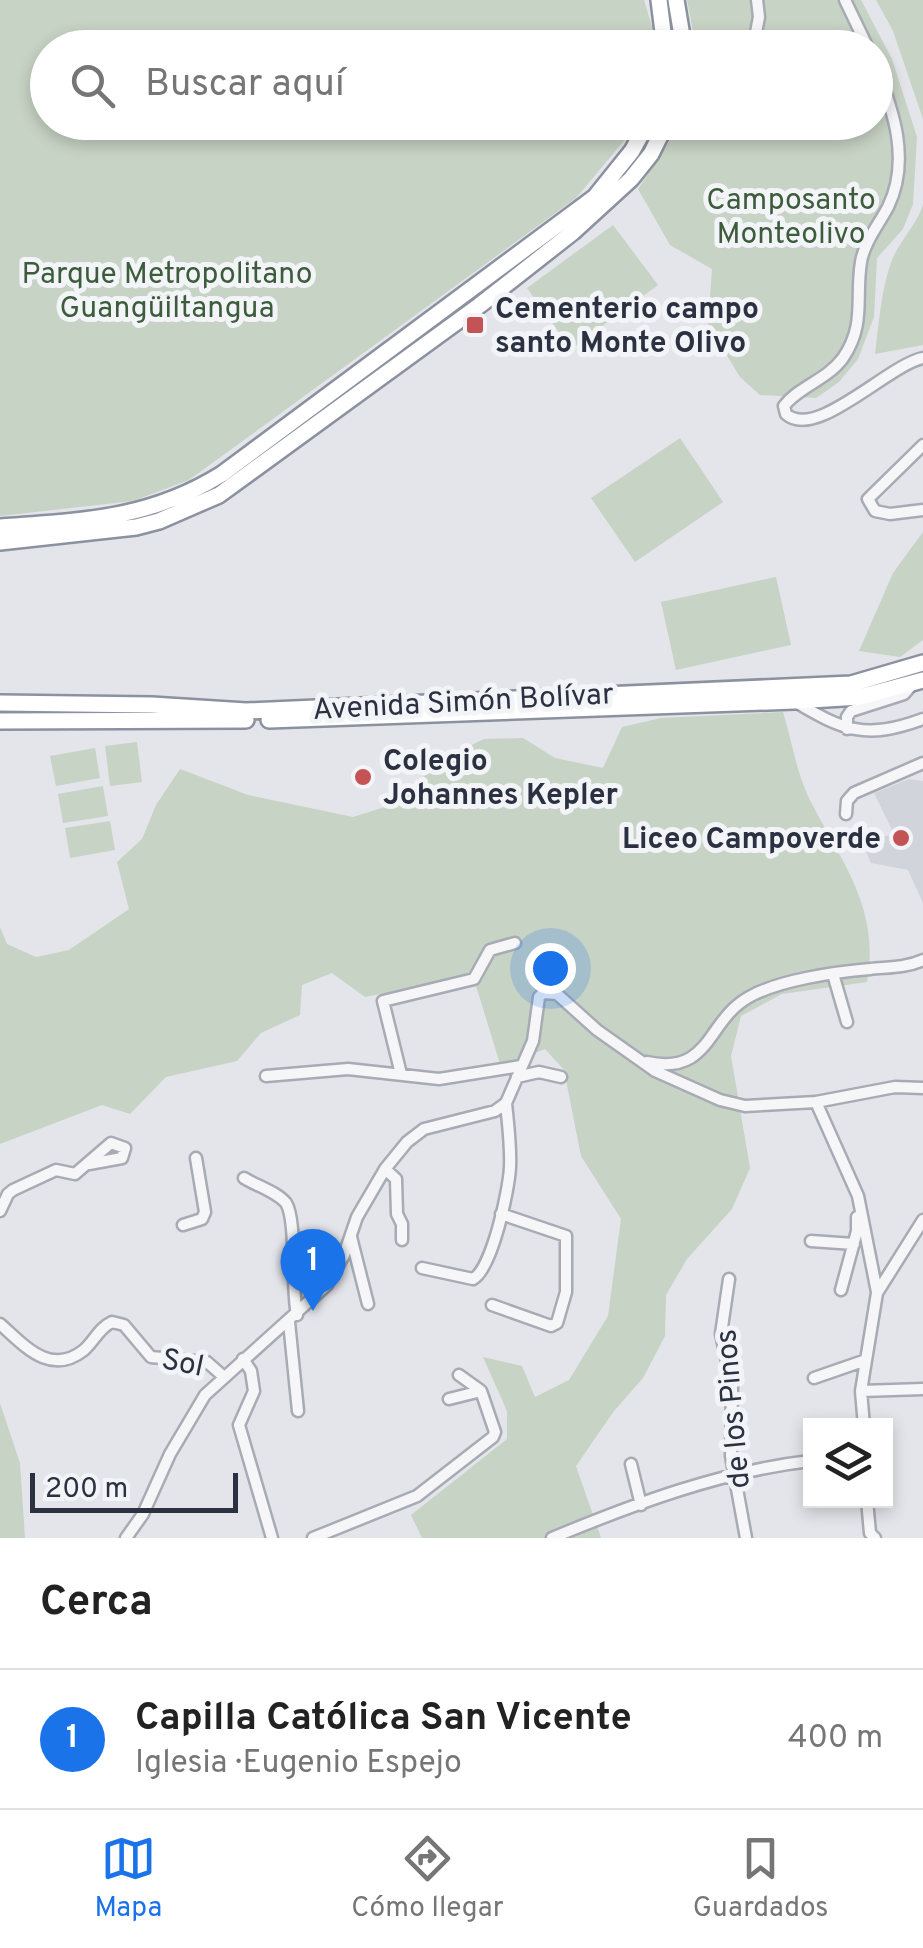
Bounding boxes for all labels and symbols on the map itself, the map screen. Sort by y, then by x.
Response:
park label: Camposanto Monteolivo [706,183,876,254]
park label: Parque Metropolitano Guangüiltangua [22,257,312,328]
place label: Cementerio campo santo Monte Olivo [495,292,759,363]
marker: Cementerio campo santo Monte Olivo [464,314,486,336]
street label: Avenida Simón Bolívar [312,677,615,730]
place label: Colegio Johannes Kepler [383,744,619,815]
marker: Colegio Johannes Kepler [352,766,374,788]
place label: Liceo Campoverde [622,822,881,859]
marker: Liceo Campoverde [890,827,912,849]
your location [525,943,576,994]
pin: 1 [280,1228,346,1311]
street label: de los Pinos [709,1328,760,1490]
street label: Sol [158,1342,207,1387]
scale bar [30,1468,238,1512]

